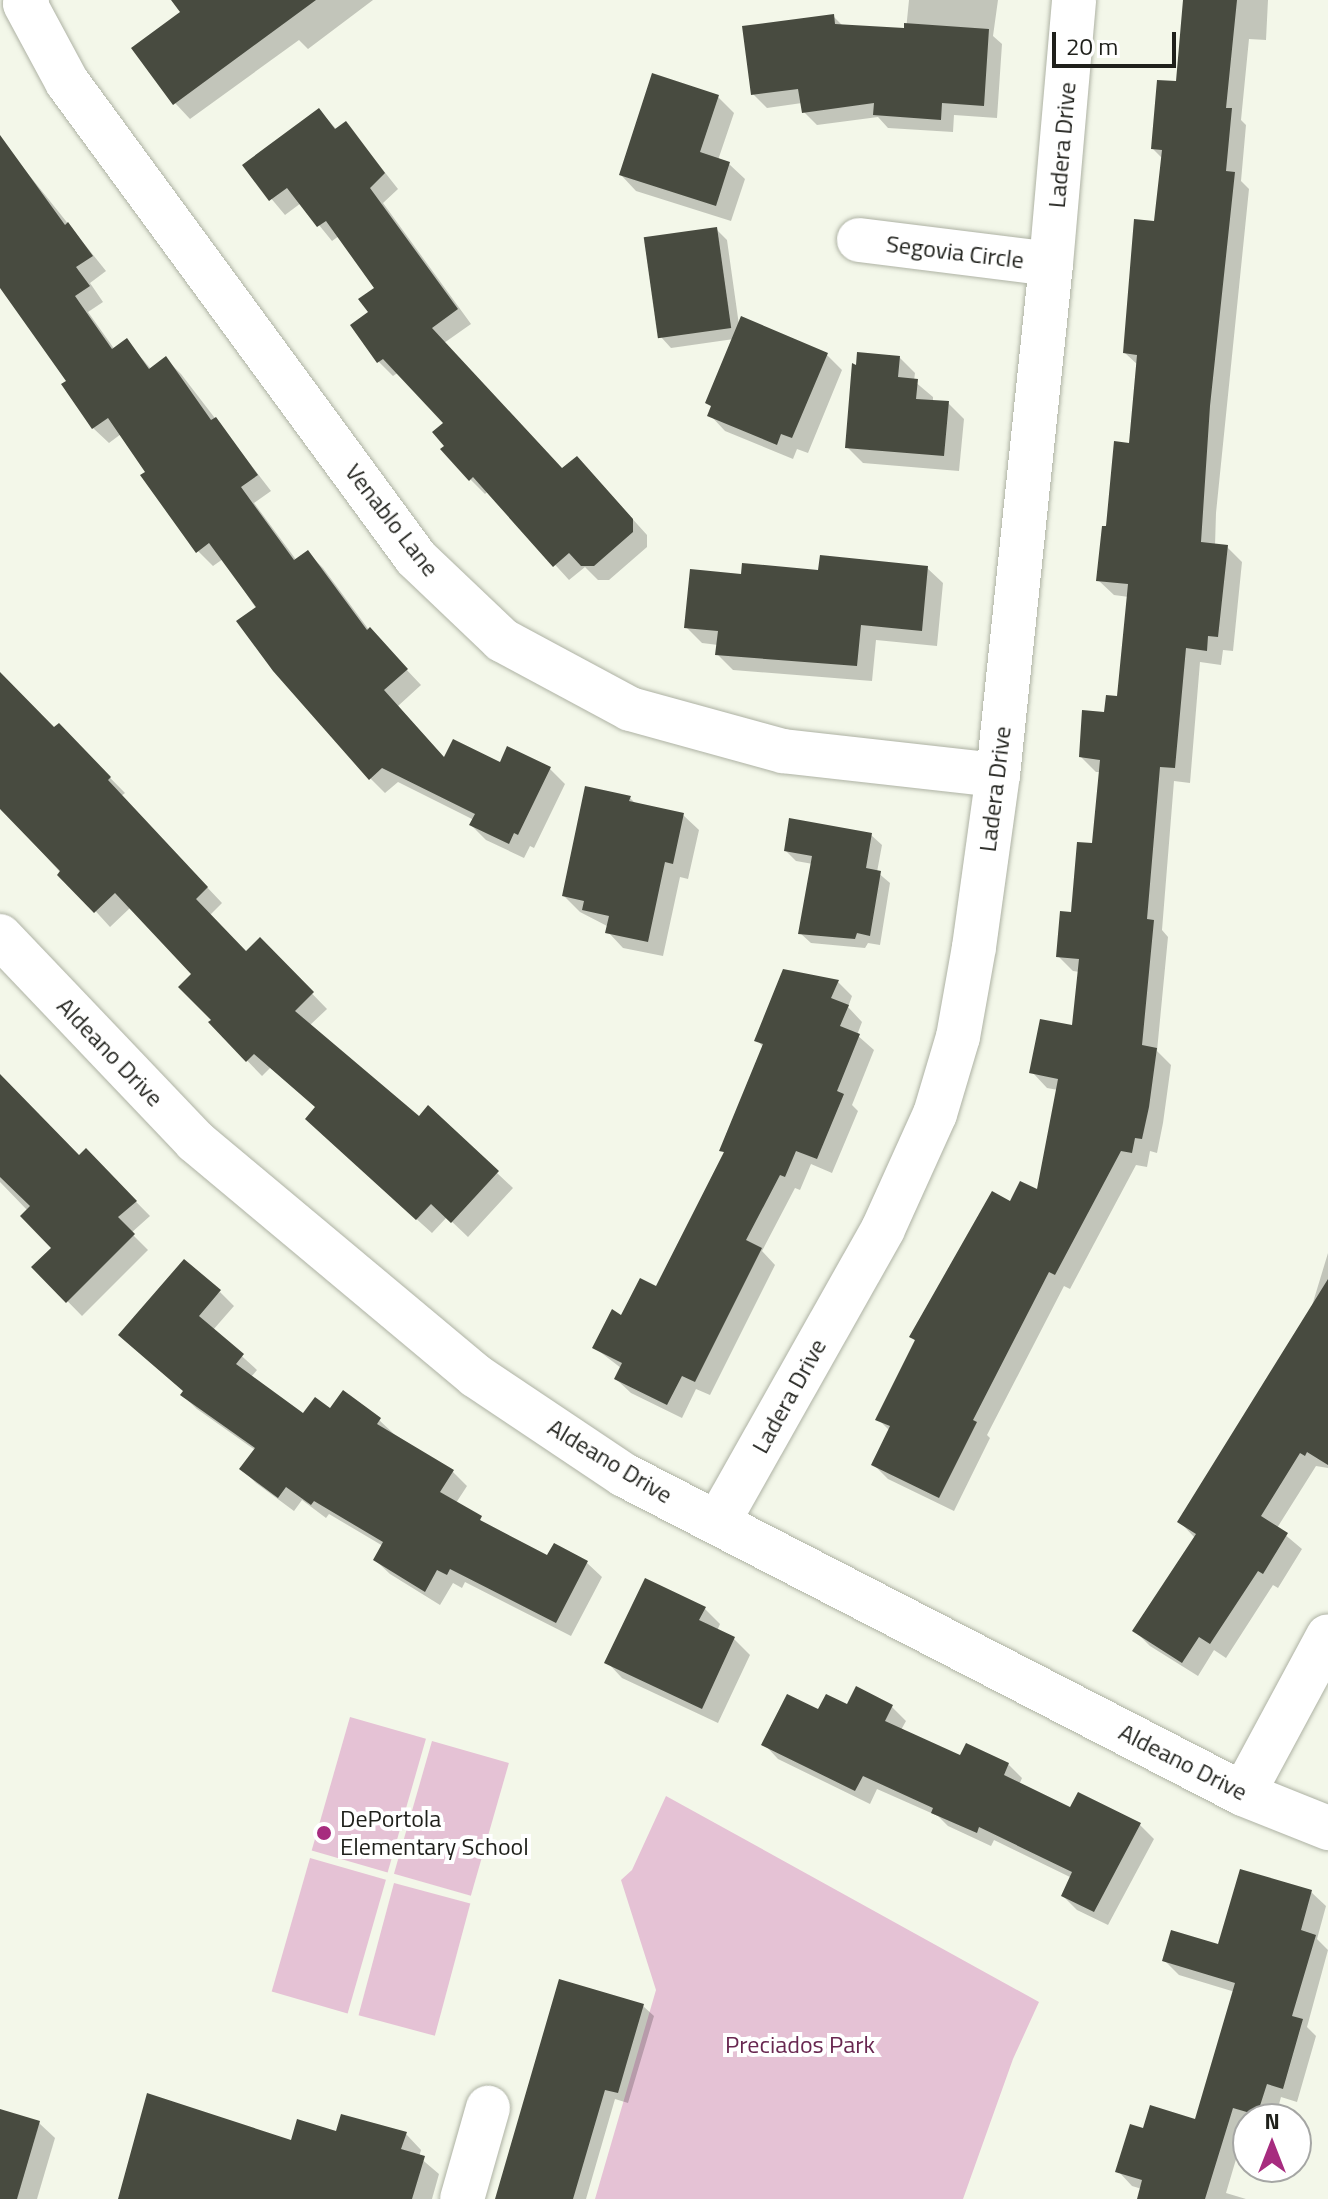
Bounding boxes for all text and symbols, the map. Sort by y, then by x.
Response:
scale bar [1056,16,1180,66]
text: 20 m [1066,28,1118,64]
street label: Ladera Drive [1042,81,1082,209]
street label: Segovia Circle [884,229,1026,275]
street label: Venablo Lane [339,458,445,582]
street label: Ladera Drive [973,725,1017,853]
street label: Aldeano Drive [51,992,169,1112]
street label: Ladera Drive [746,1334,832,1458]
street label: Aldeano Drive [543,1413,677,1509]
street label: Aldeano Drive [1114,1717,1252,1807]
place label: DePortola Elementary School [340,1805,529,1861]
marker: DePortola Elementary School [315,1824,333,1842]
park label: Preciados Park [725,2031,875,2059]
north arrow [1232,2103,1312,2183]
text: N [1264,2104,1280,2138]

